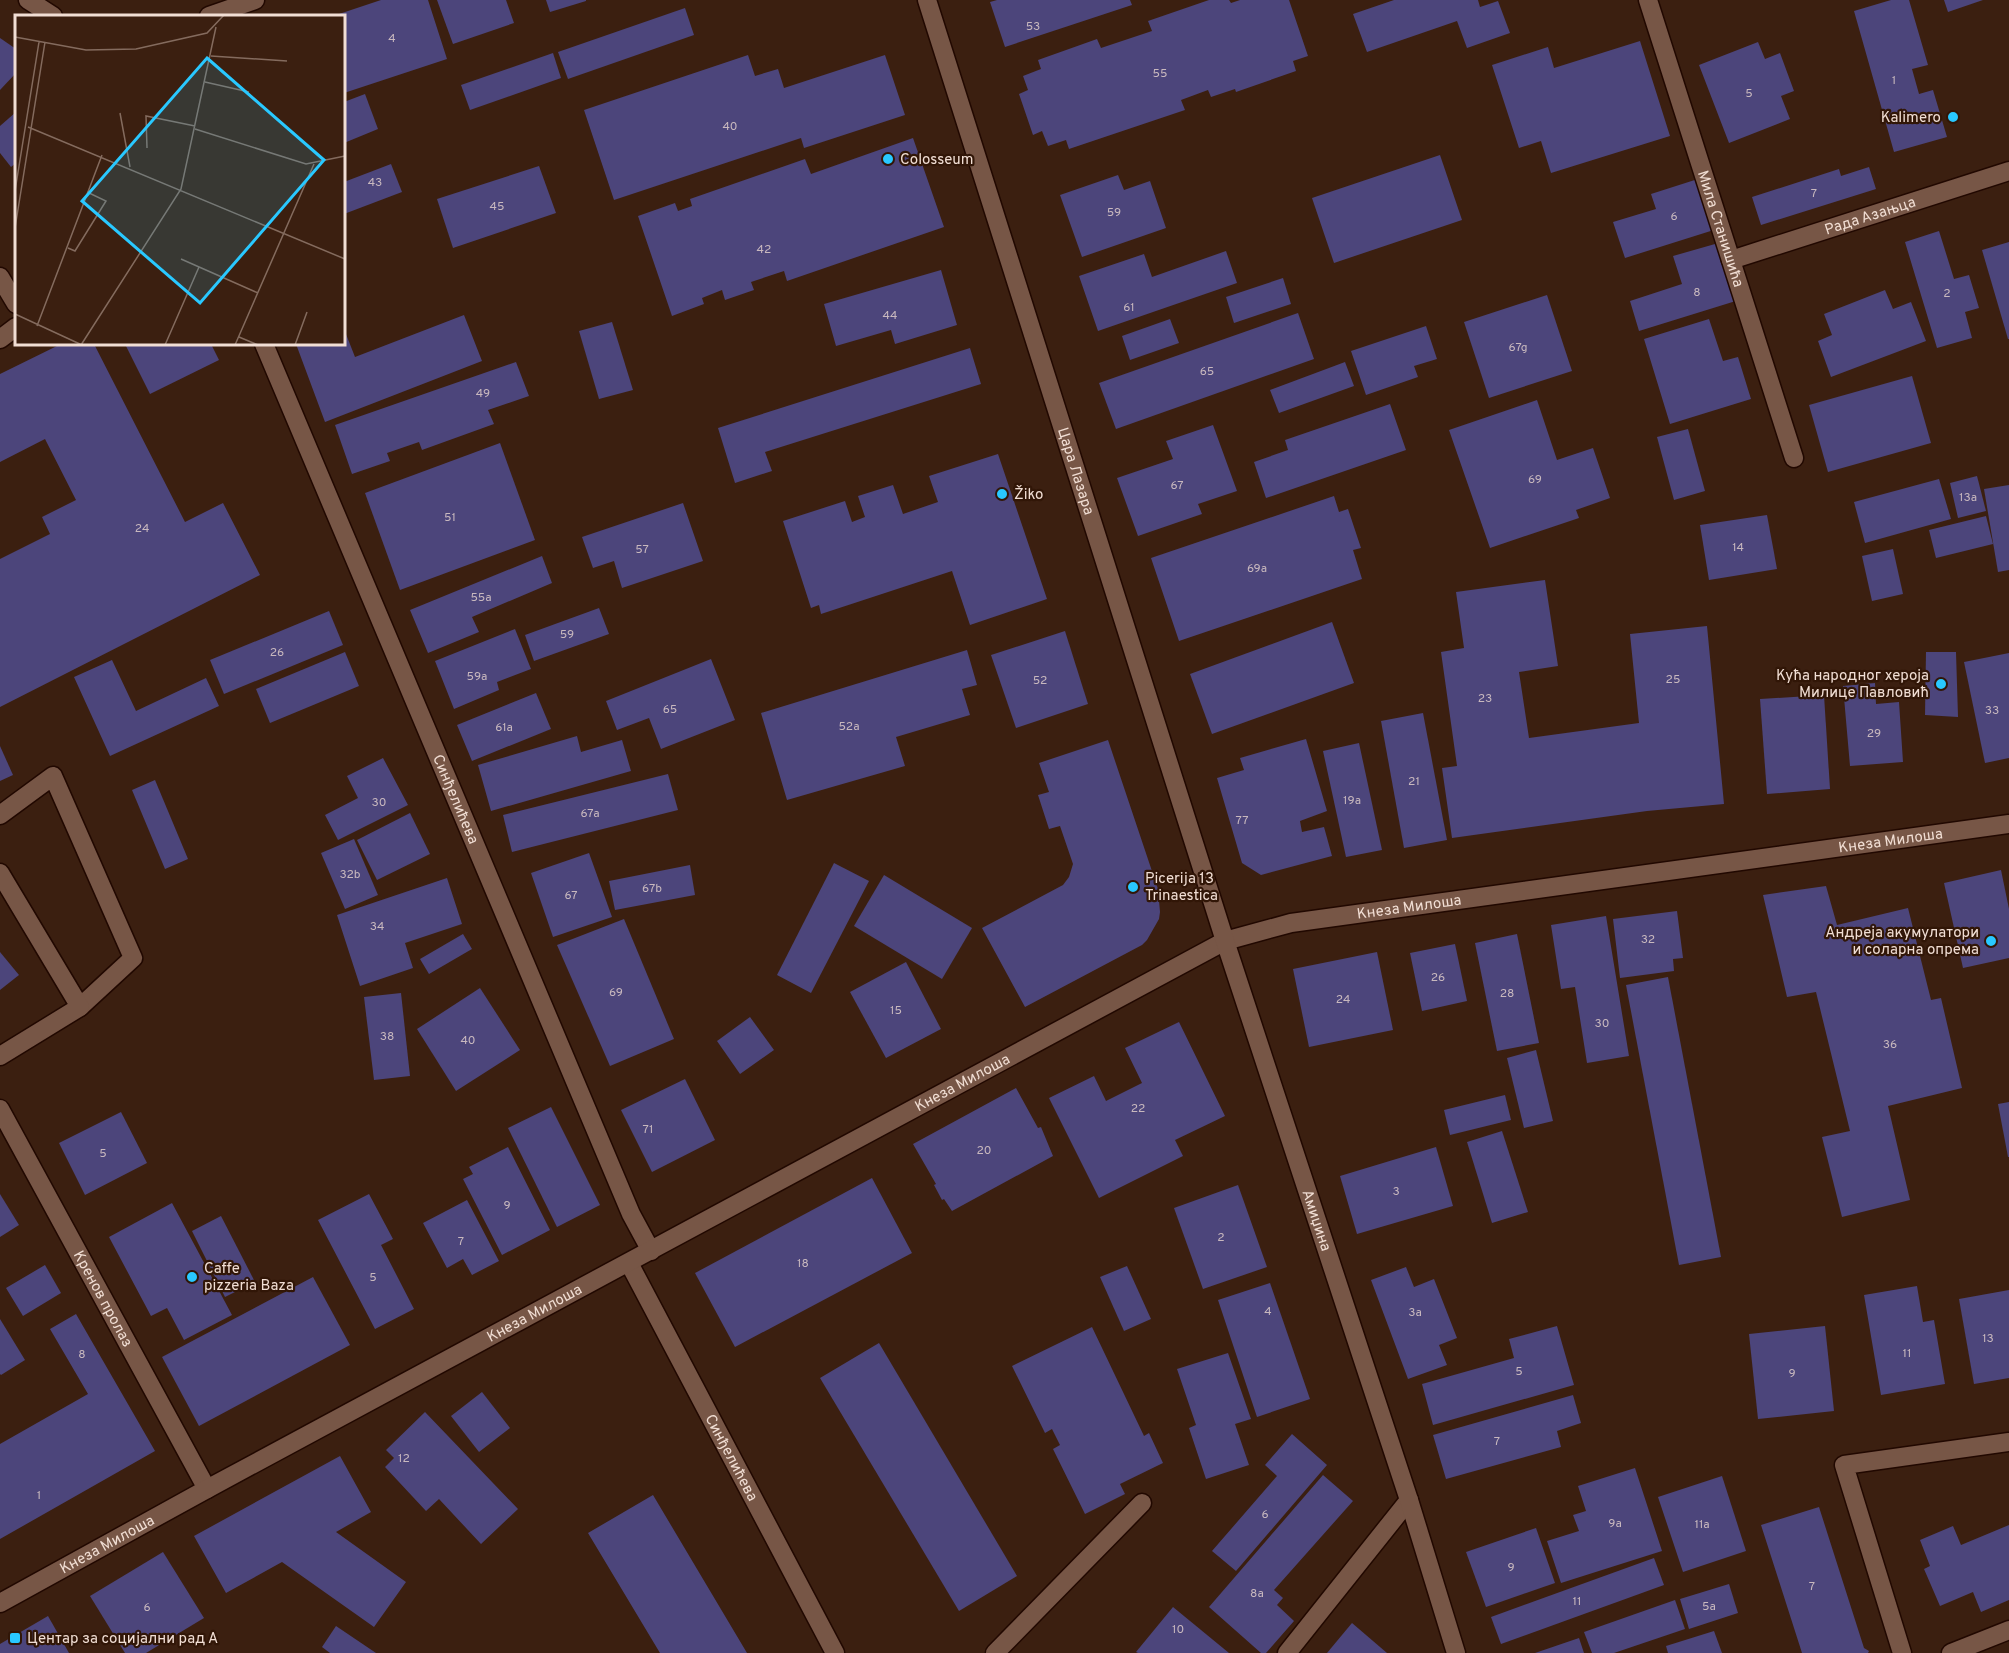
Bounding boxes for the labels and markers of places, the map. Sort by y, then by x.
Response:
place label: Kalimero [1881,109,1941,128]
marker: Kalimero [1946,110,1960,124]
place label: Colosseum [900,151,974,170]
marker: Colosseum [881,152,895,166]
place label: Žiko [1014,485,1043,505]
marker: Žiko [995,487,1009,501]
place label: Кућа народног хероја Милице Павловић [1776,667,1929,703]
marker: Кућа народног хероја Милице Павловић [1934,677,1948,691]
place label: Picerija 13 Trinaestica [1145,870,1218,906]
marker: Picerija 13 Trinaestica [1126,880,1140,894]
place label: Андреја акумулатори и соларна опрема [1825,924,1979,960]
marker: Андреја акумулатори и соларна опрема [1984,934,1998,948]
place label: Caffe pizzeria Baza [204,1260,294,1296]
marker: Caffe pizzeria Baza [185,1270,199,1284]
place label: Центар за социјални рад А [27,1630,218,1649]
marker: Центар за социјални рад А [8,1631,22,1645]

